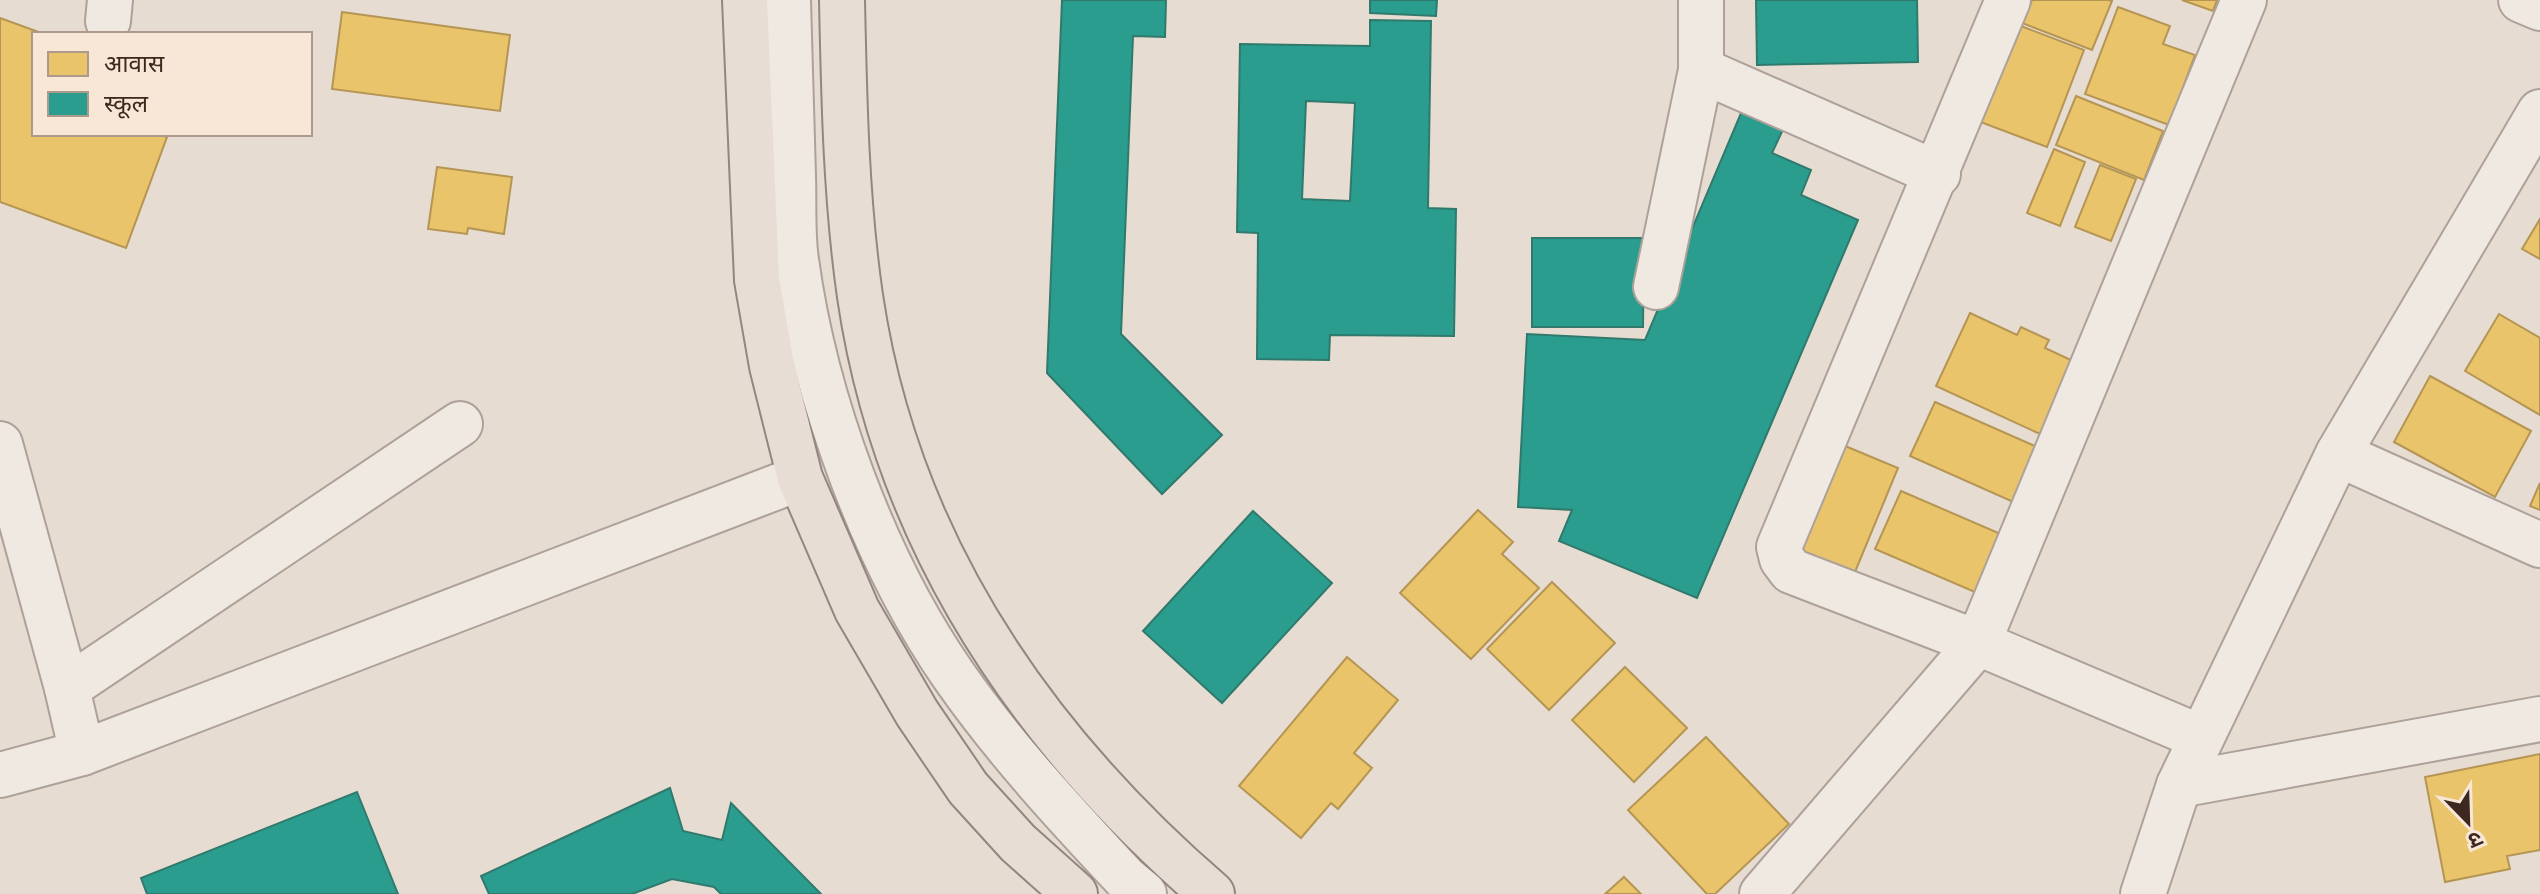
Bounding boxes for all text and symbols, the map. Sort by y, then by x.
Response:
legend [32,32,312,136]
text: आवास [104,50,165,78]
text: स्कूल [104,90,149,119]
north arrow [2428,782,2508,862]
text: उ [2464,826,2486,854]

